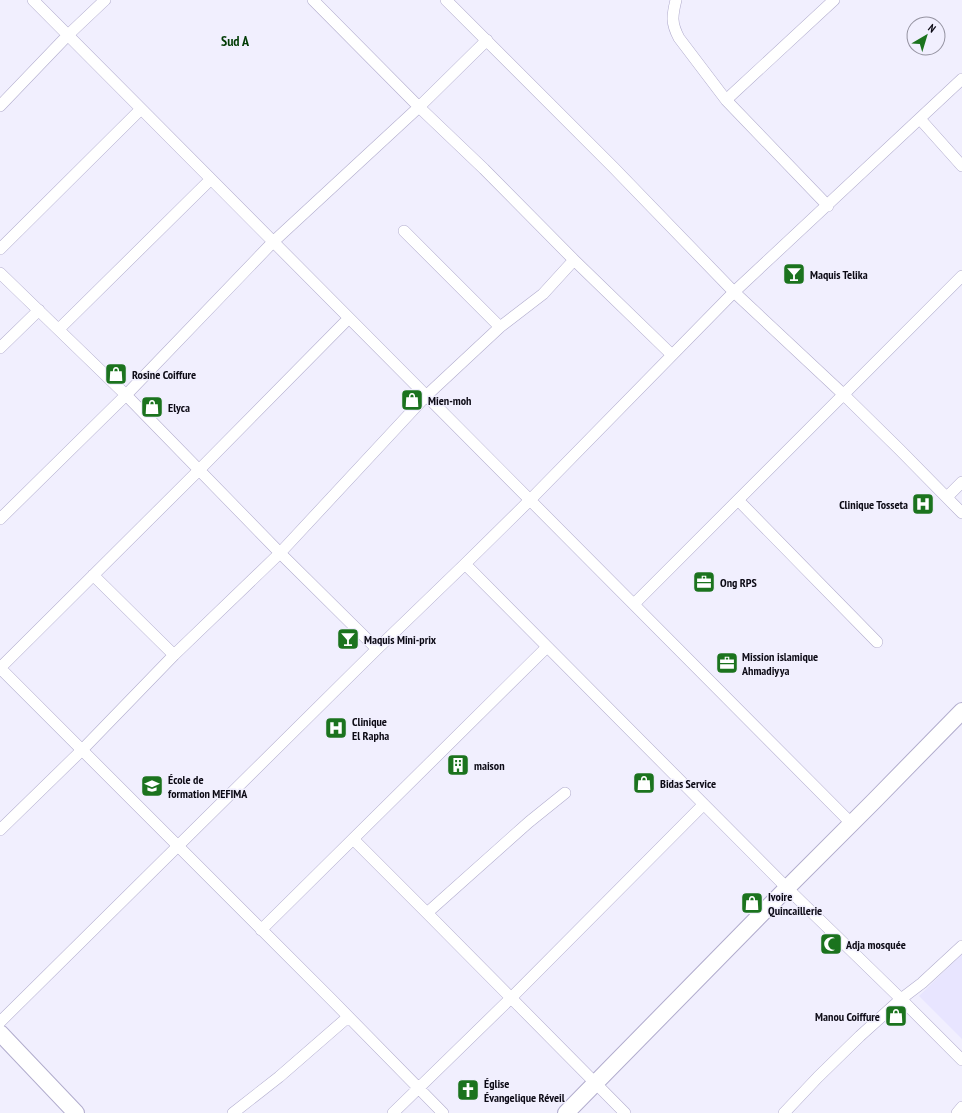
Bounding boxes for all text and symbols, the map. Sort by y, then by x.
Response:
north arrow [906,16,946,56]
text: N [926,21,939,35]
district label: Sud A [221,32,250,50]
bar icon: Maquis Telika [781,261,807,287]
place label: Maquis Telika [810,267,868,282]
shop icon: Rosine Coiffure [103,361,129,387]
place label: Rosine Coiffure [132,367,196,382]
shop icon: Mien-moh [399,387,425,413]
place label: Mien-moh [428,393,471,408]
shop icon: Elyca [139,394,165,420]
place label: Elyca [168,400,190,415]
hospital icon: Clinique Tosseta [910,491,936,517]
place label: Clinique Tosseta [839,497,908,512]
office icon: Ong RPS [691,569,717,595]
place label: Ong RPS [720,575,757,590]
bar icon: Maquis Mini-prix [335,626,361,652]
place label: Maquis Mini-prix [364,632,437,647]
place label: Mission islamique Ahmadiyya [741,649,818,678]
office icon: Mission islamique Ahmadiyya [714,650,740,676]
place label: Clinique El Rapha [352,714,389,743]
hospital icon: Clinique El Rapha [323,715,349,741]
building icon: maison [445,752,471,778]
place label: maison [474,758,505,773]
shop icon: Bidas Service [631,770,657,796]
place label: École de formation MEFIMA [168,772,248,801]
school or university icon: École de formation MEFIMA [139,773,165,799]
place label: Bidas Service [660,776,716,791]
place label: Ivoire Quincaillerie [768,889,822,918]
shop icon: Ivoire Quincaillerie [739,890,765,916]
mosque icon: Adja mosquée [818,931,844,957]
place label: Adja mosquée [845,937,906,952]
shop icon: Manou Coiffure [883,1003,909,1029]
place label: Manou Coiffure [815,1009,880,1024]
place label: Église Évangelique Réveil [484,1076,565,1105]
church icon: Église Évangelique Réveil [455,1077,481,1103]

